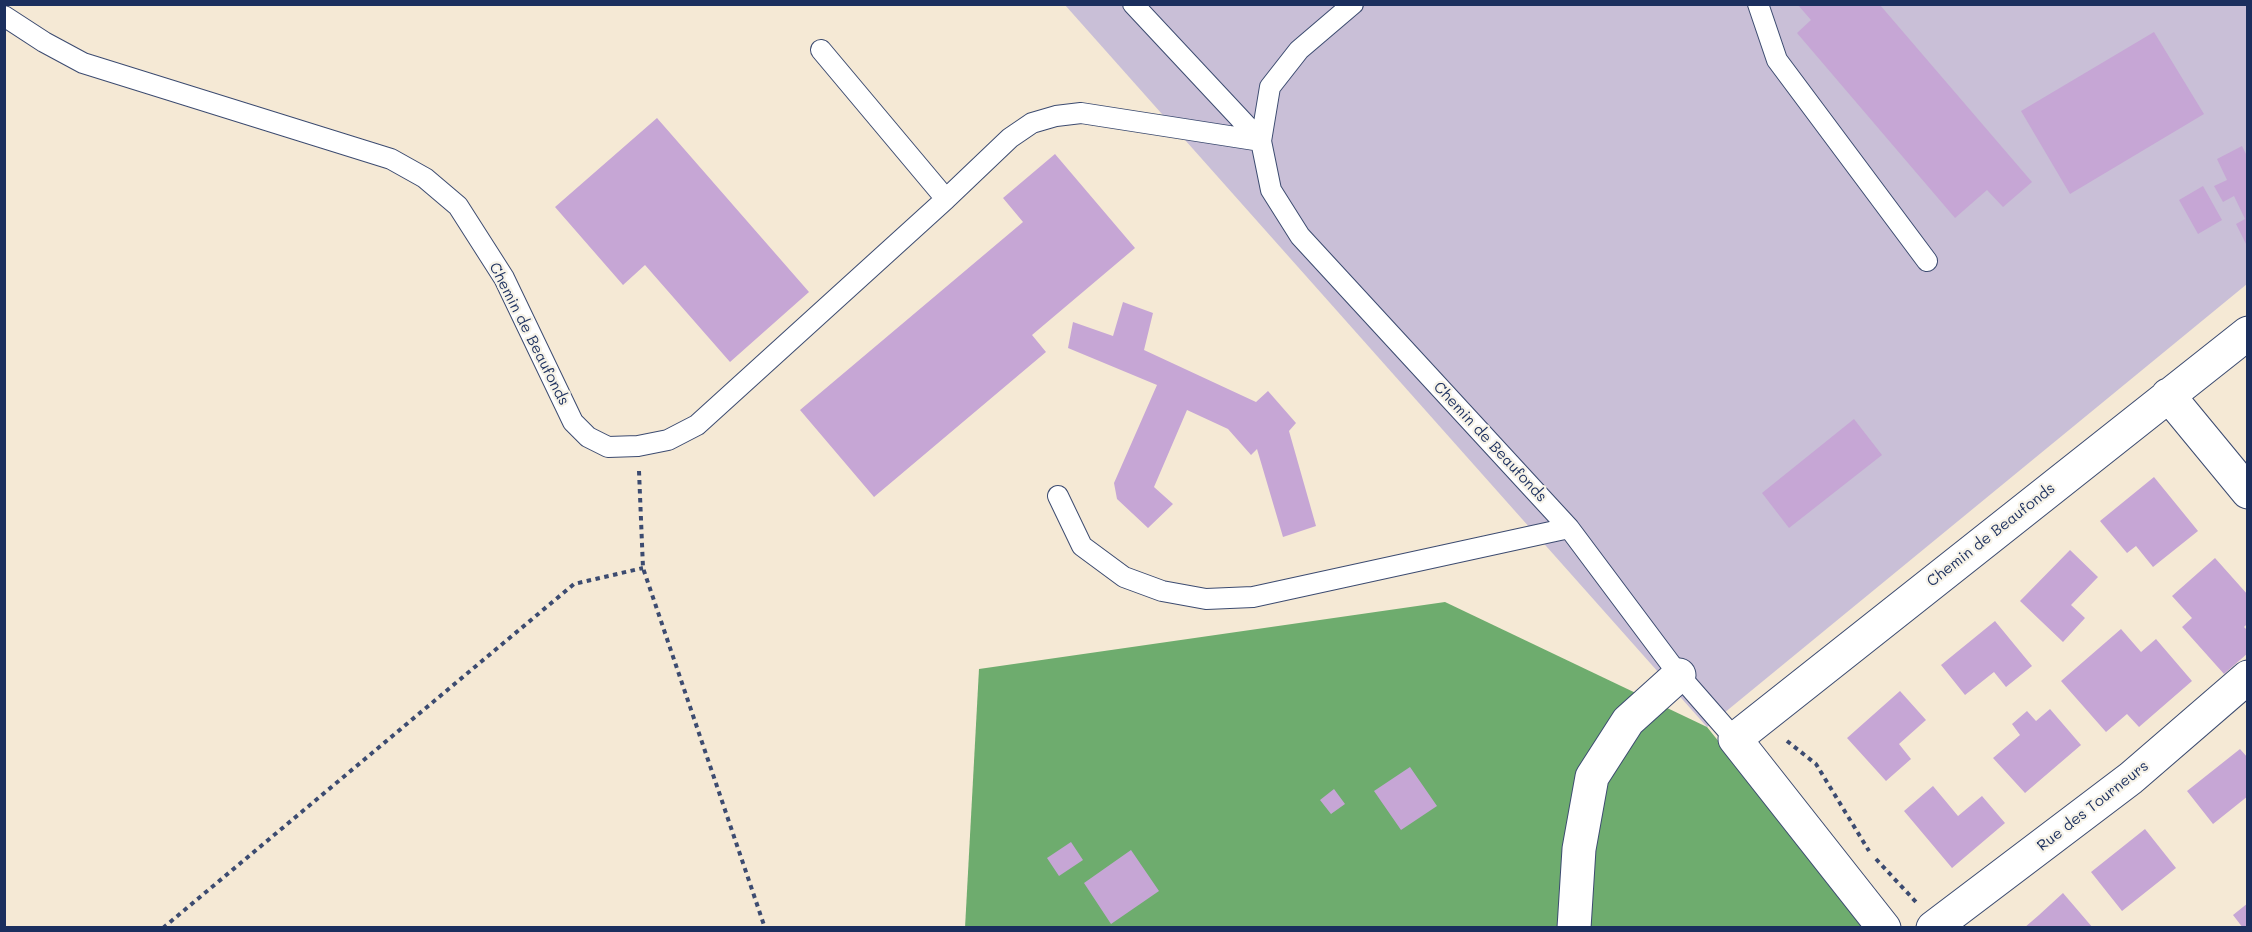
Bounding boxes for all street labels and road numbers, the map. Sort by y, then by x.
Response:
street label: Chemin de Beaufonds [485,260,573,408]
street label: Chemin de Beaufonds [1430,378,1550,506]
street label: Chemin de Beaufonds [1923,479,2059,591]
street label: Rue des Tourneurs [2034,757,2152,855]

